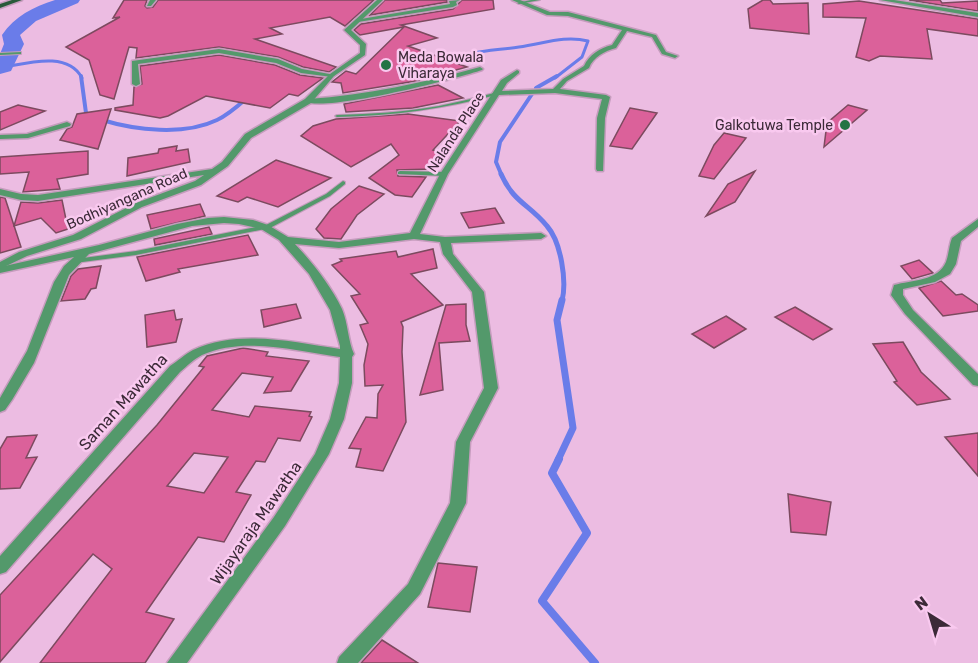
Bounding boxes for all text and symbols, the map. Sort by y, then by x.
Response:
place label: Meda Bowala Viharaya [398,49,484,82]
marker: Meda Bowala Viharaya [379,58,393,72]
street label: Nalanda Place [424,89,488,175]
place label: Galkotuwa Temple [715,117,833,134]
marker: Galkotuwa Temple [838,118,852,132]
street label: Bodhiyangana Road [64,165,190,233]
street label: Saman Mawatha [75,350,171,454]
street label: Wijayaraja Mawatha [206,458,306,588]
north arrow [900,585,960,645]
text: N [911,592,932,614]

